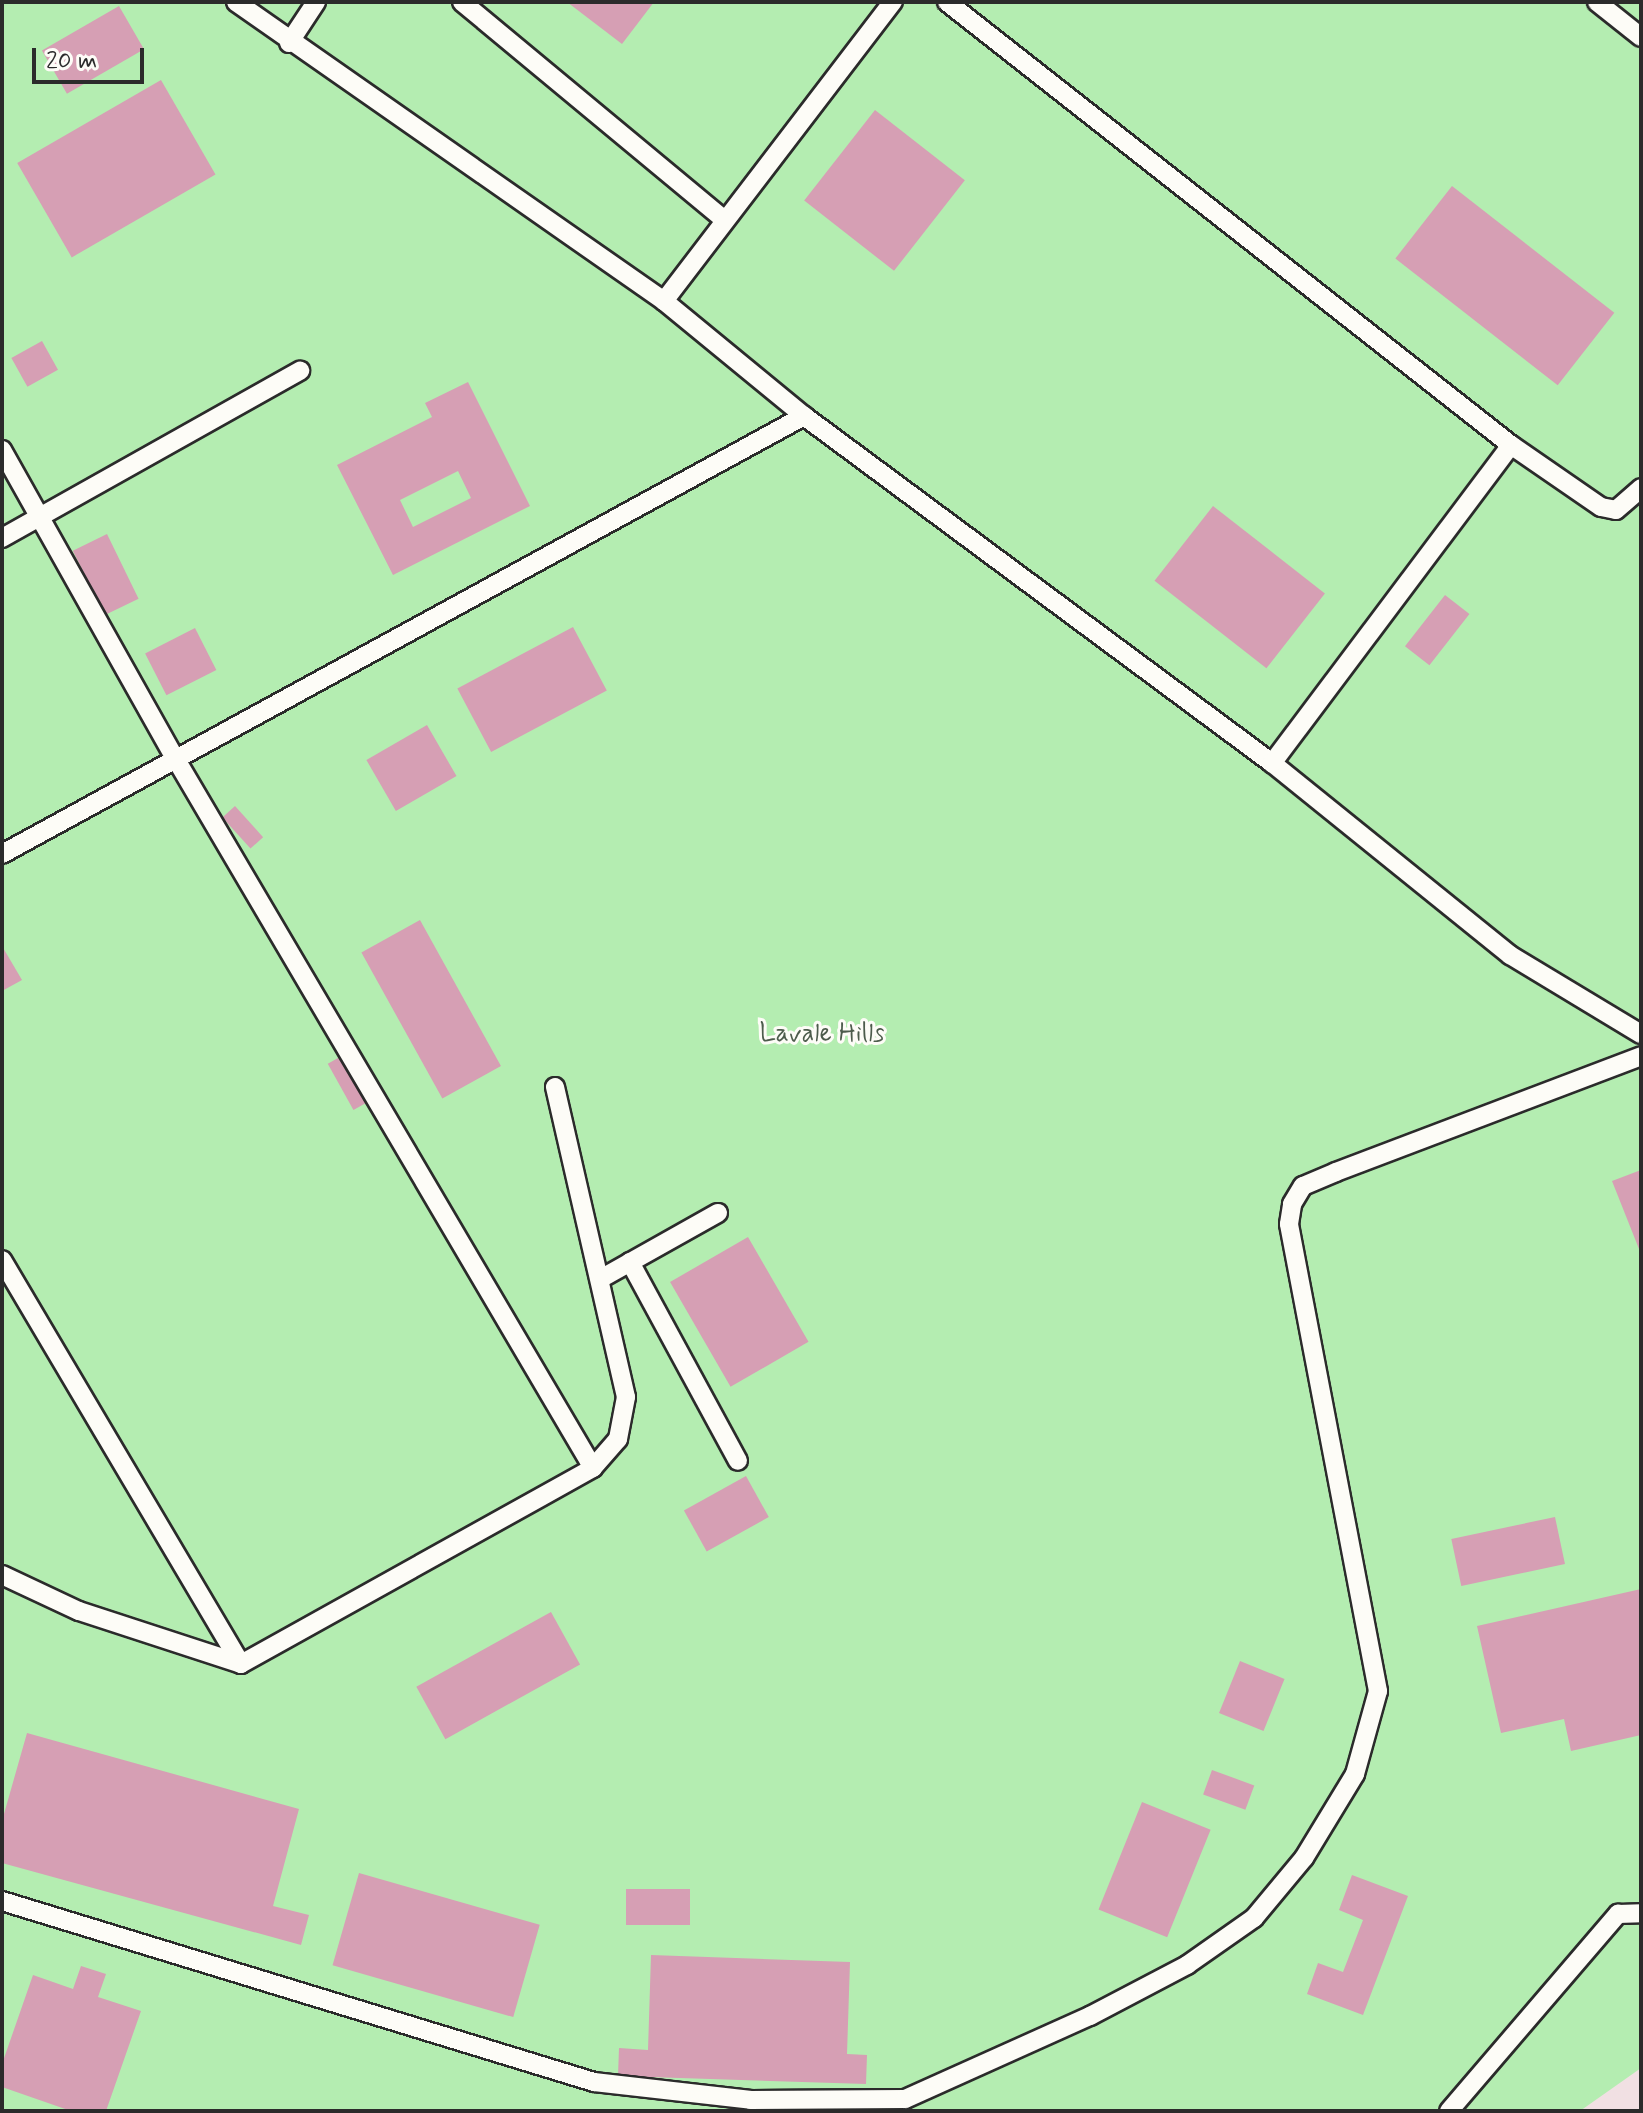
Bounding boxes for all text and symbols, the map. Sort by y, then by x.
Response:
scale bar [36,32,148,82]
text: 20 m [46,46,97,77]
park label: Lavale Hills [759,1019,885,1051]

